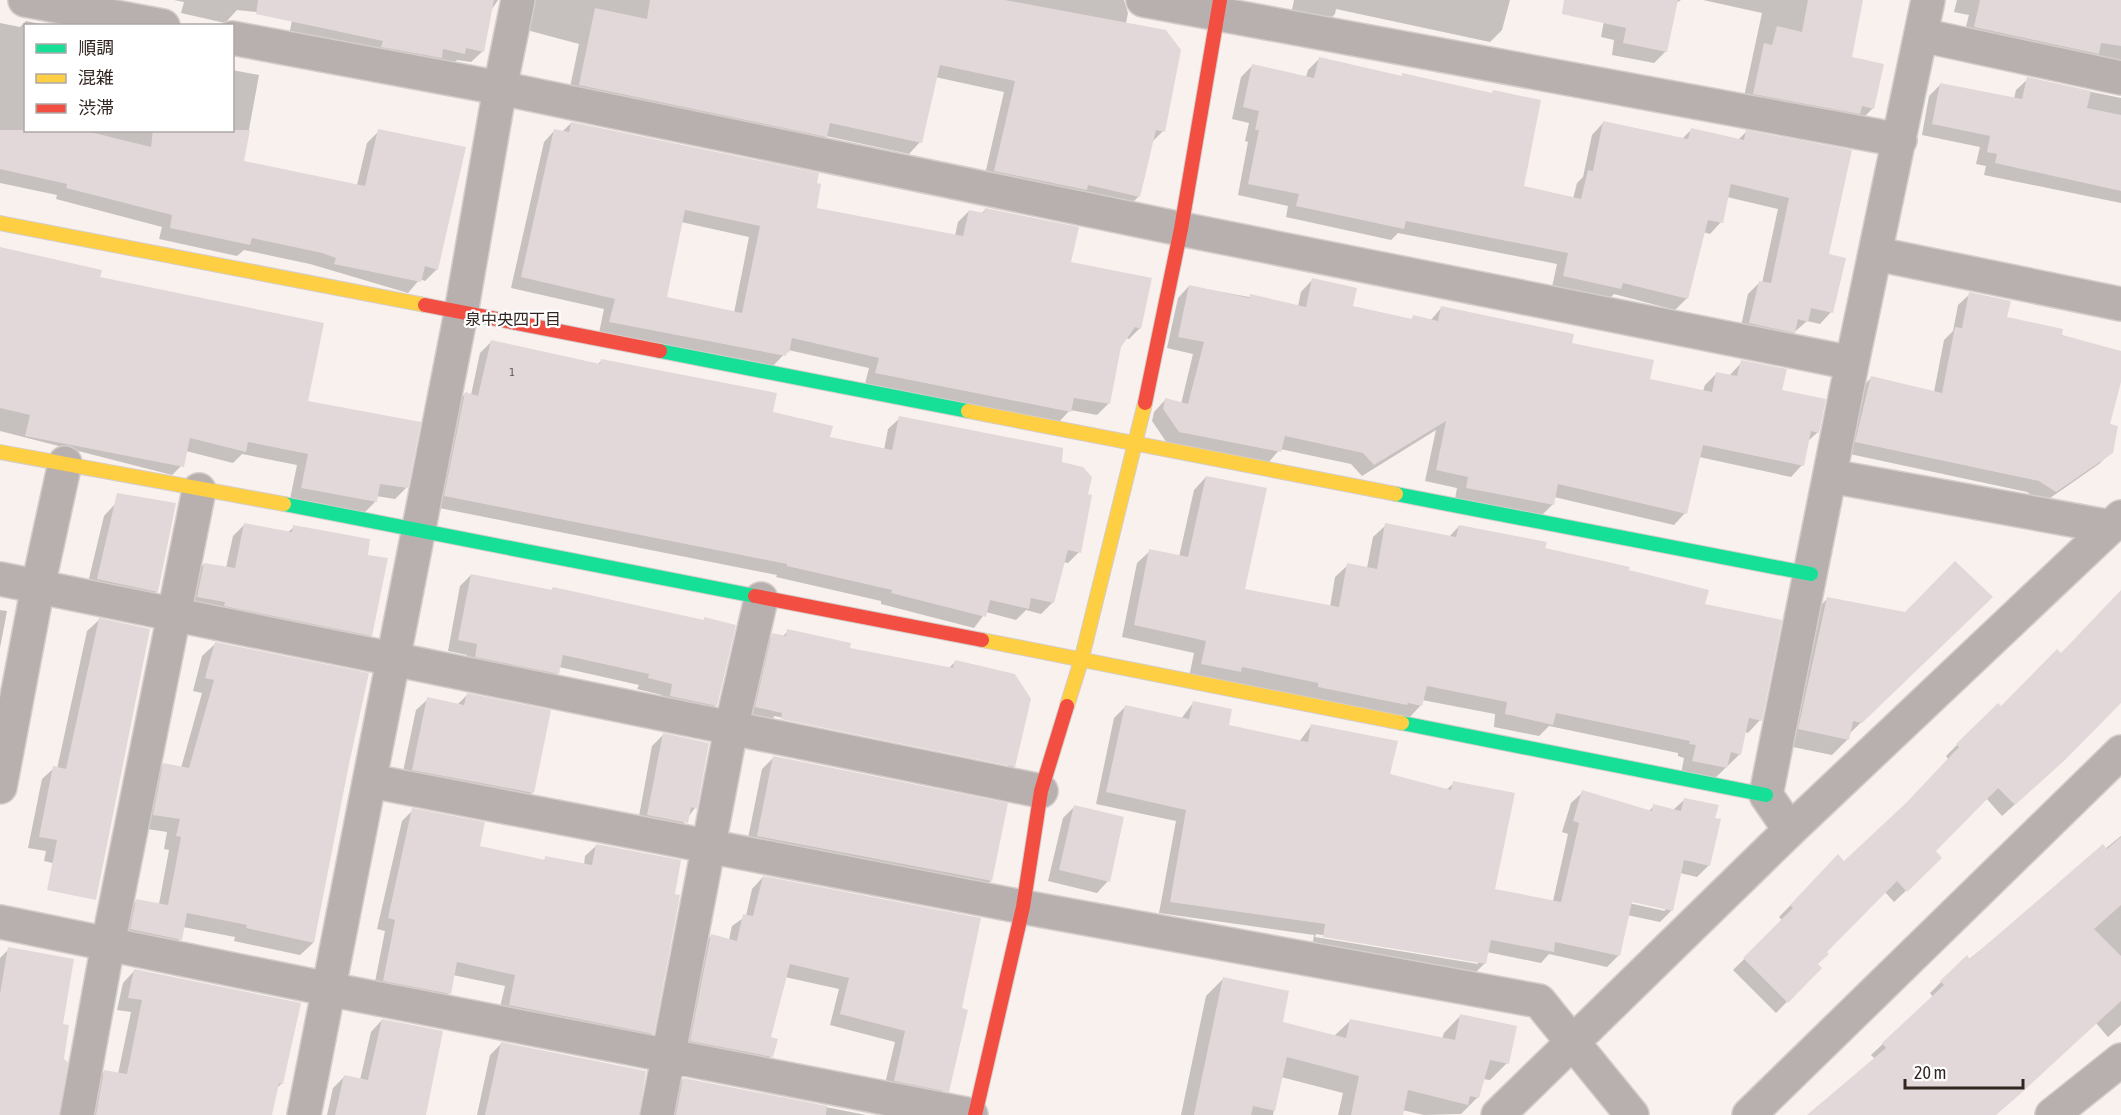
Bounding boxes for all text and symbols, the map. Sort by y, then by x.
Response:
legend [24,24,234,132]
text: 順調 [78,37,114,58]
text: 混雑 [78,67,114,88]
text: 渋滞 [78,97,114,118]
district label: 泉中央四丁目 [465,310,561,328]
house number: 1 [509,365,515,379]
scale bar [1905,1052,2024,1090]
text: 20 m [1914,1062,1946,1083]

